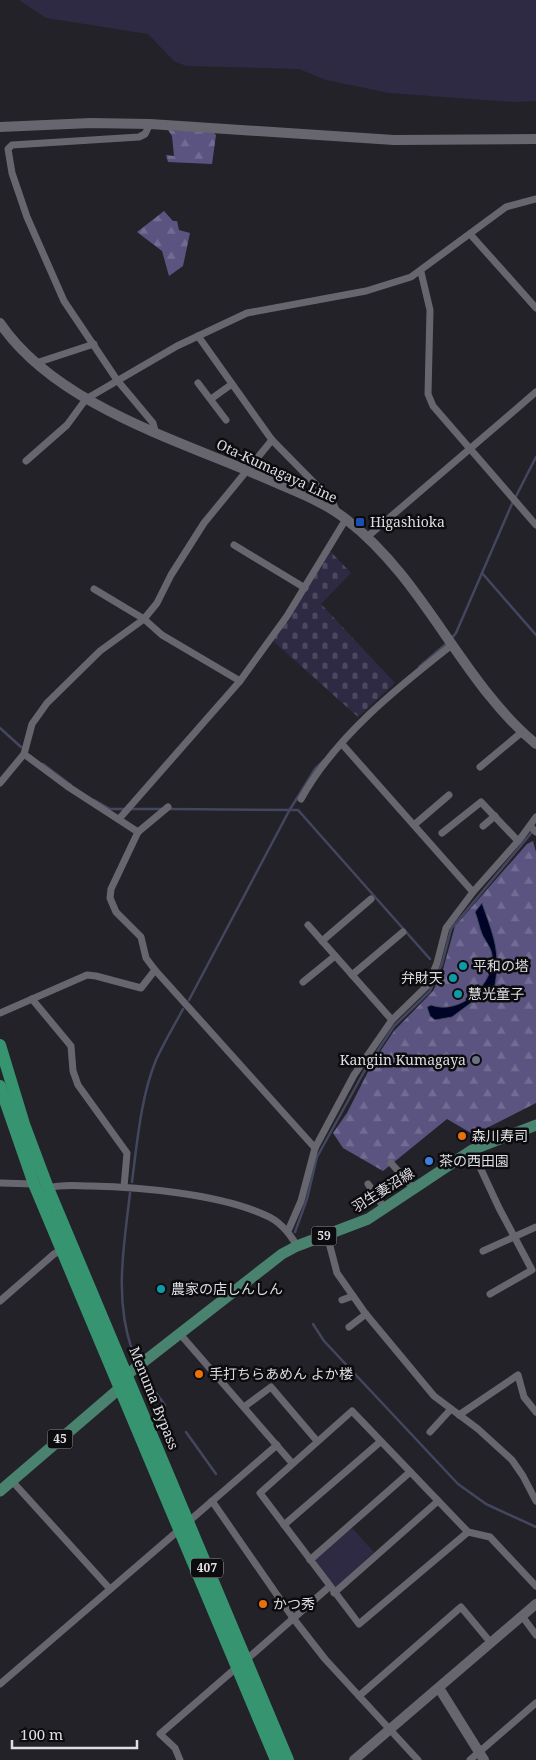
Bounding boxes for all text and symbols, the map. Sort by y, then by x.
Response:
street label: Ota-Kumagaya Line [214,434,341,507]
place label: Higashioka [370,512,445,531]
marker: Higashioka [354,516,366,528]
place label: 平和の塔 [473,956,529,975]
marker: 平和の塔 [457,960,469,972]
place label: 弁財天 [401,968,443,987]
marker: 弁財天 [447,972,459,984]
place label: 慧光童子 [468,984,524,1003]
marker: 慧光童子 [452,988,464,1000]
place label: Kangiin Kumagaya [340,1050,466,1069]
marker: Kangiin Kumagaya [470,1054,482,1066]
place label: 森川寿司 [472,1126,528,1145]
marker: 森川寿司 [456,1130,468,1142]
place label: 茶の西田園 [439,1151,509,1170]
marker: 茶の西田園 [423,1155,435,1167]
street label: 羽生妻沼線 [348,1163,417,1216]
road number: 59 [312,1226,336,1246]
place label: 農家の店しんしん [171,1279,283,1298]
marker: 農家の店しんしん [155,1283,167,1295]
street label: Menuma Bypass [125,1344,184,1452]
place label: 手打ちらあめん よか楼 [209,1364,354,1383]
marker: 手打ちらあめん よか楼 [193,1368,205,1380]
road number: 45 [48,1430,72,1448]
road number: 407 [191,1559,223,1578]
place label: かつ秀 [273,1594,315,1613]
marker: かつ秀 [257,1598,269,1610]
scale bar [12,1718,138,1750]
text: 100 m [20,1724,63,1744]

